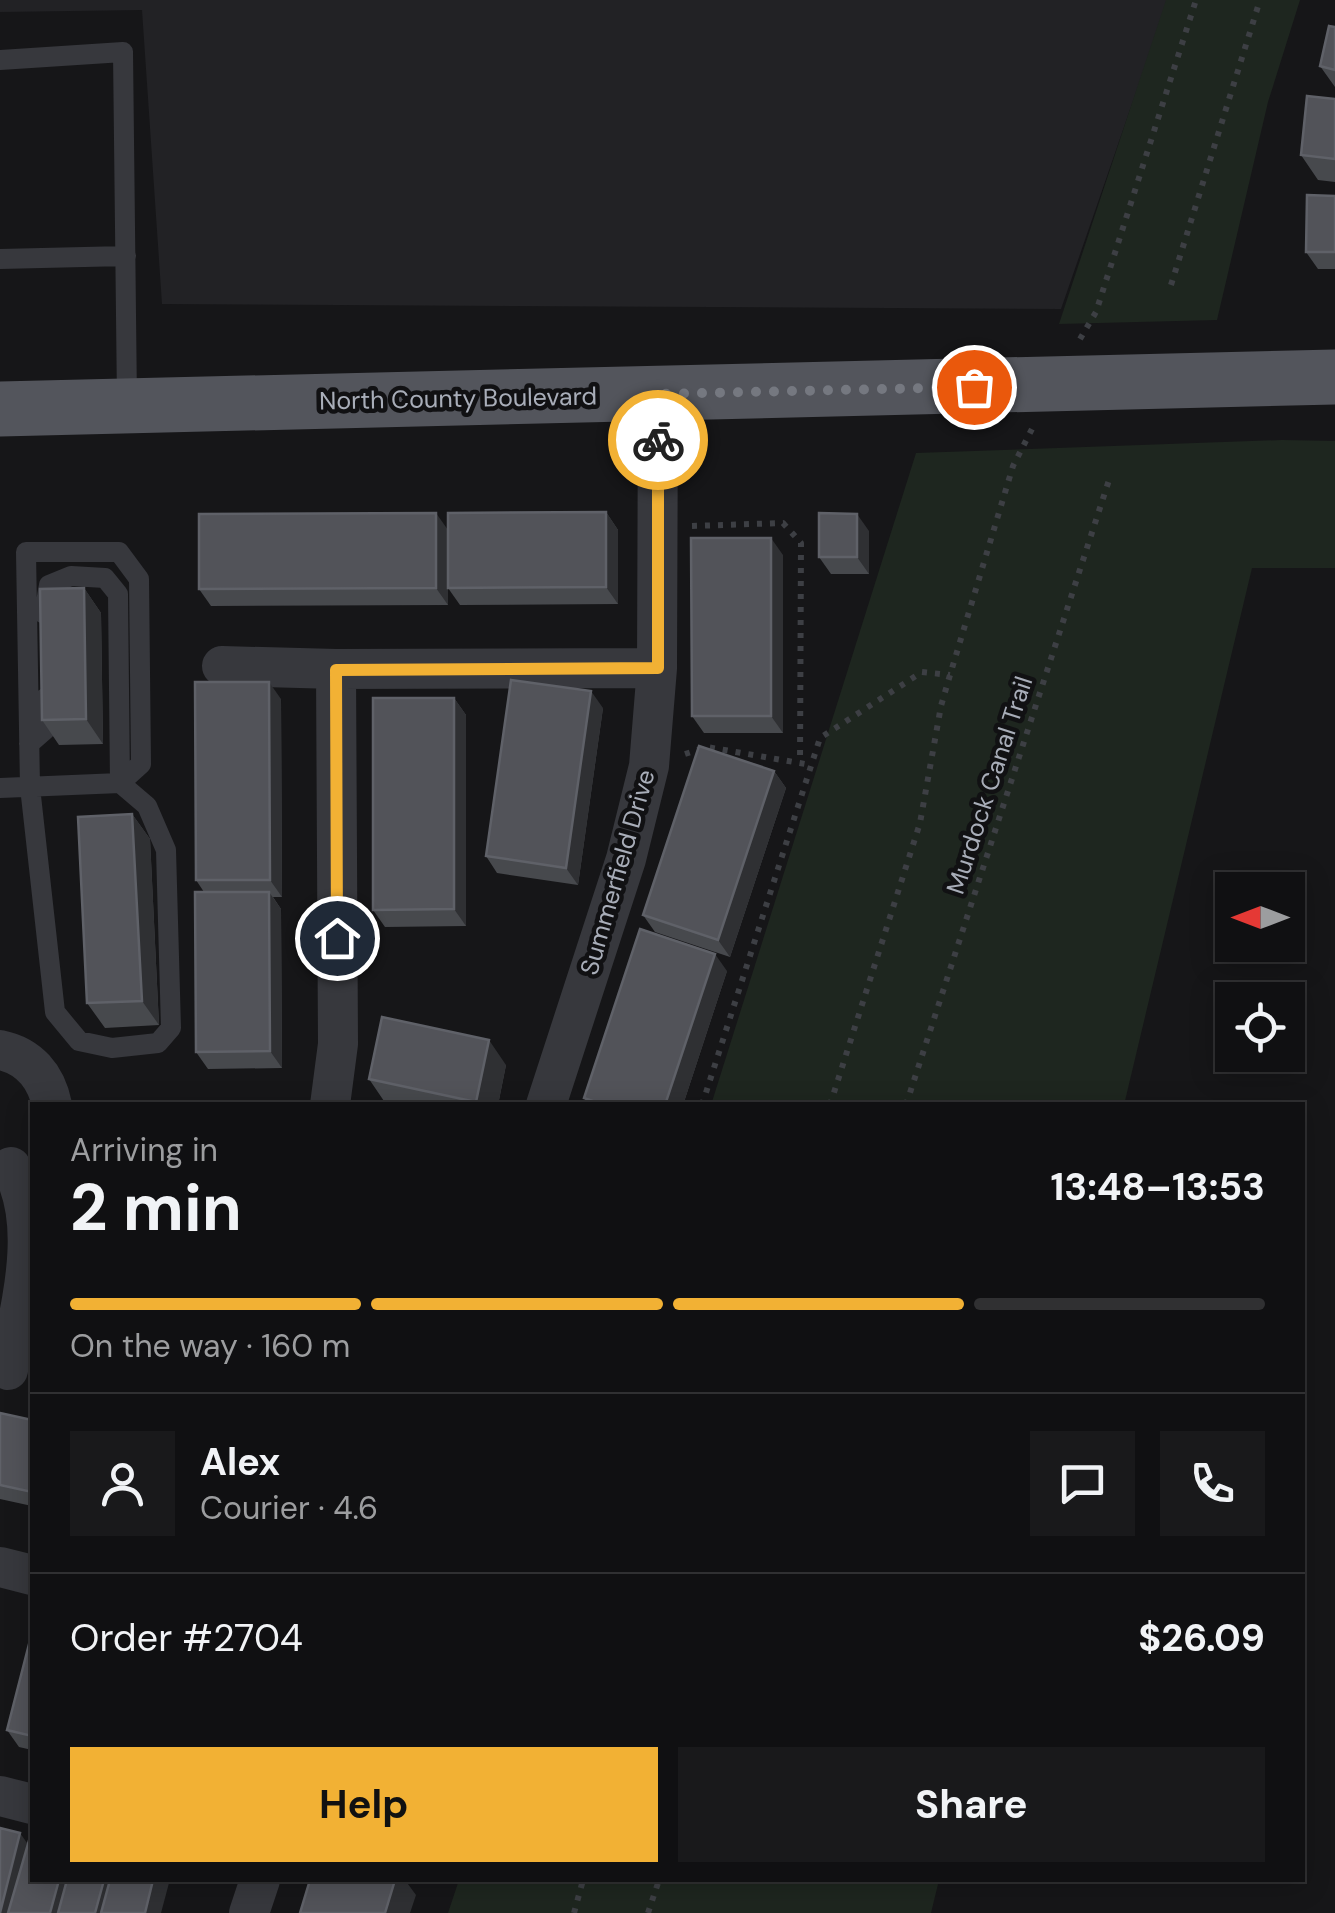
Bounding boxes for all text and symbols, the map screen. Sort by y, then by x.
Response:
pin [932,345,1017,430]
icon: bag [947,360,1002,415]
street label: North County Boulevard [319,380,597,417]
courier [608,390,708,490]
icon: bike [631,413,686,468]
street label: Murdock Canal Trail [939,672,1040,898]
street label: Summerfield Drive [572,766,663,979]
north arrow [1215,872,1305,962]
map controls [1215,872,1305,1072]
pin [295,896,380,981]
icon: home [310,911,365,966]
button: locate [1215,982,1305,1072]
text: Arriving in [70,1129,218,1171]
text: 13:48–13:53 [1050,1162,1265,1212]
text: 2 min [70,1166,242,1250]
text: On the way · 160 m [70,1325,350,1367]
button: person [70,1431,175,1536]
button: chat [1030,1431,1135,1536]
button: phone [1160,1431,1265,1536]
text: Alex [200,1437,280,1487]
text: Courier · 4.6 [200,1487,378,1529]
text: Order #2704 [70,1613,303,1663]
text: $26.09 [1138,1613,1265,1663]
button: Help [70,1747,658,1862]
button: Share [678,1747,1265,1862]

